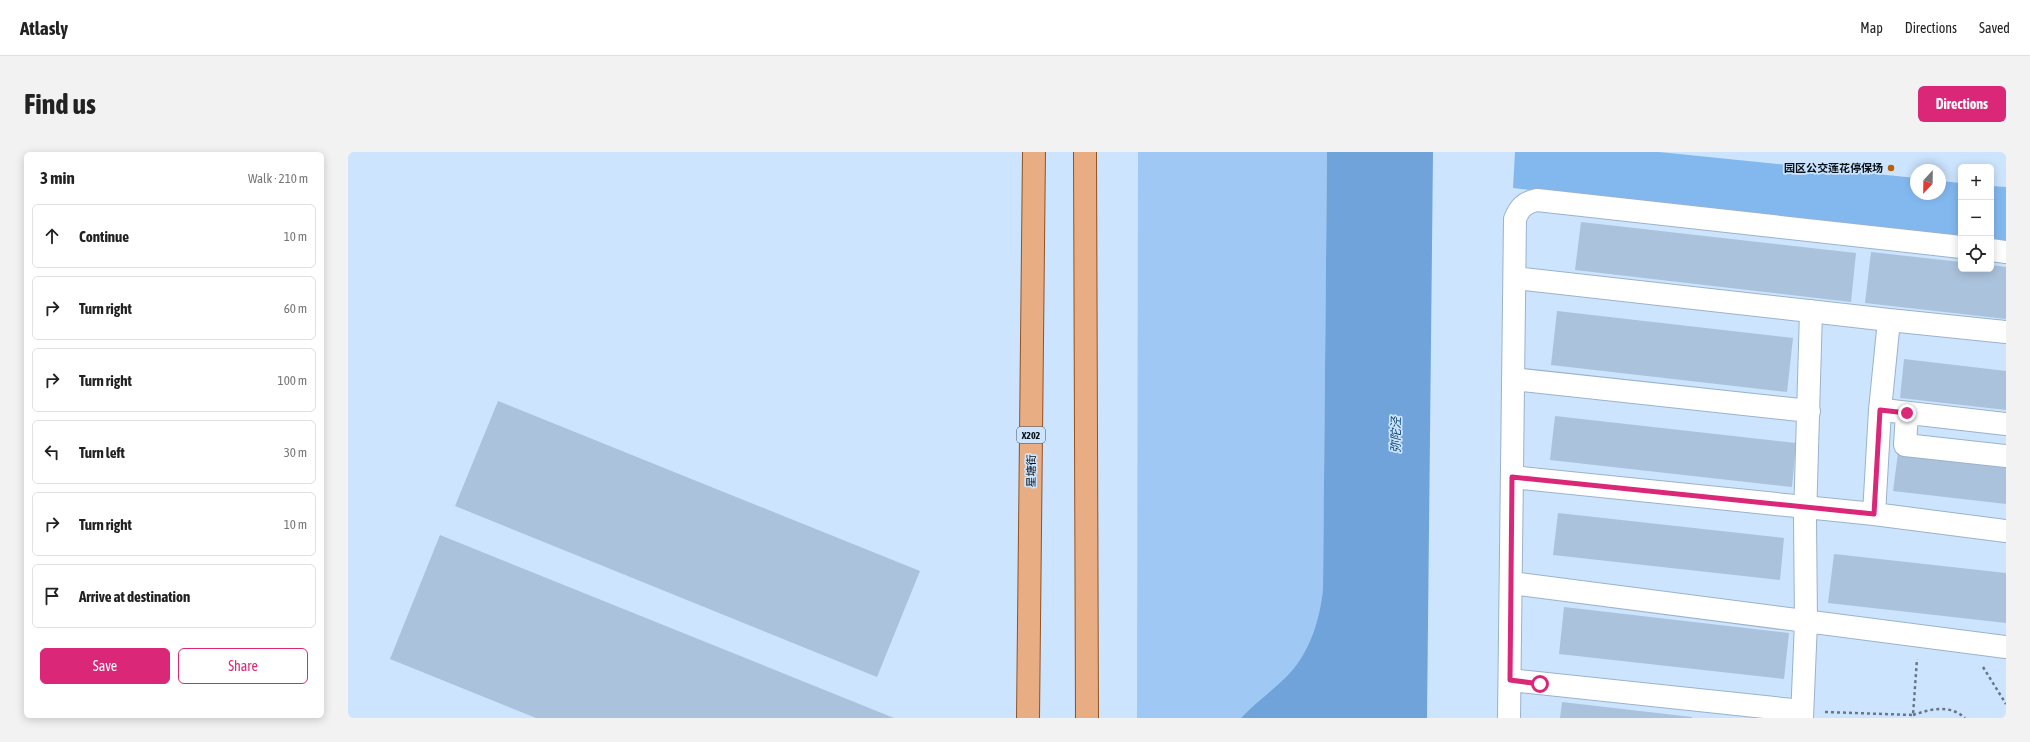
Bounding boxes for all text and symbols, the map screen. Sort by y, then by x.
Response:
text: Atlasly [20,17,68,39]
text: Map [1860,20,1883,36]
text: Directions [1905,20,1957,36]
text: Saved [1979,20,2010,36]
button: Directions [1918,86,2006,122]
text: Find us [24,88,96,120]
place label: 园区公交莲花停保场 [1784,162,1883,174]
marker: 园区公交莲花停保场 [1886,163,1896,173]
north arrow [1910,164,1946,200]
map controls [1958,164,1994,272]
button: + [1958,164,1994,200]
text: 3 min [40,168,75,188]
text: Walk · 210 m [248,171,308,186]
button: − [1958,200,1994,236]
icon: ahead [41,225,63,247]
text: Continue [79,228,129,245]
text: 10 m [284,229,307,244]
button: locate [1958,236,1994,272]
icon: right [41,297,63,319]
text: Turn right [79,300,132,317]
text: 60 m [284,301,307,316]
icon: right [41,369,63,391]
text: Turn right [79,372,132,389]
text: 100 m [278,373,307,388]
route end [1898,404,1916,422]
water label: 弥陀泾 [1389,416,1403,453]
road number: X202 [1017,427,1045,443]
icon: left [41,441,63,463]
text: Turn left [79,444,125,461]
text: 30 m [284,445,307,460]
street label: 星塘街 [1025,454,1037,488]
icon: right [41,513,63,535]
text: Turn right [79,516,132,533]
text: 10 m [284,517,307,532]
icon: arrive [41,585,63,607]
text: Arrive at destination [79,588,190,605]
button: Save [40,648,170,684]
button: Share [178,648,308,684]
route start [1531,675,1549,693]

